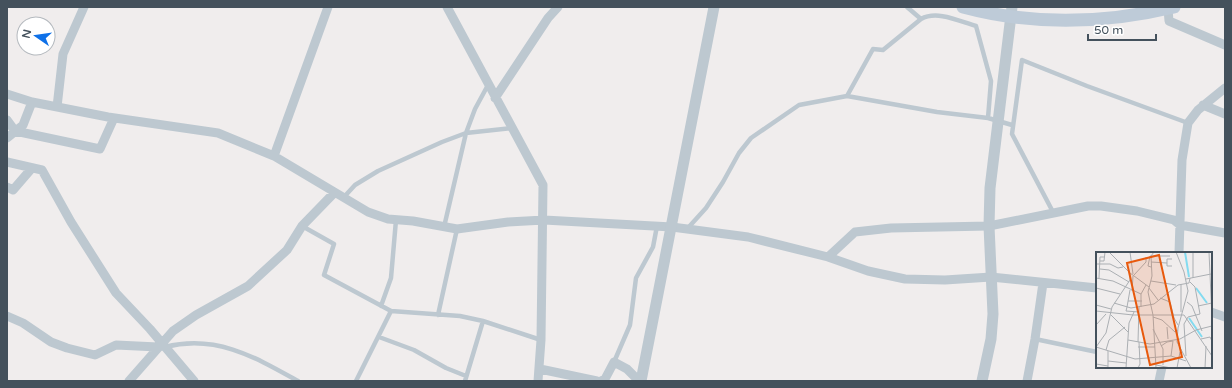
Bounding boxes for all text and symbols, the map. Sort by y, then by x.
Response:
north arrow [16,16,56,56]
scale bar [1088,16,1156,42]
text: 50 m [1094,23,1123,37]
text: N [19,28,34,40]
inset map [1096,252,1212,368]

